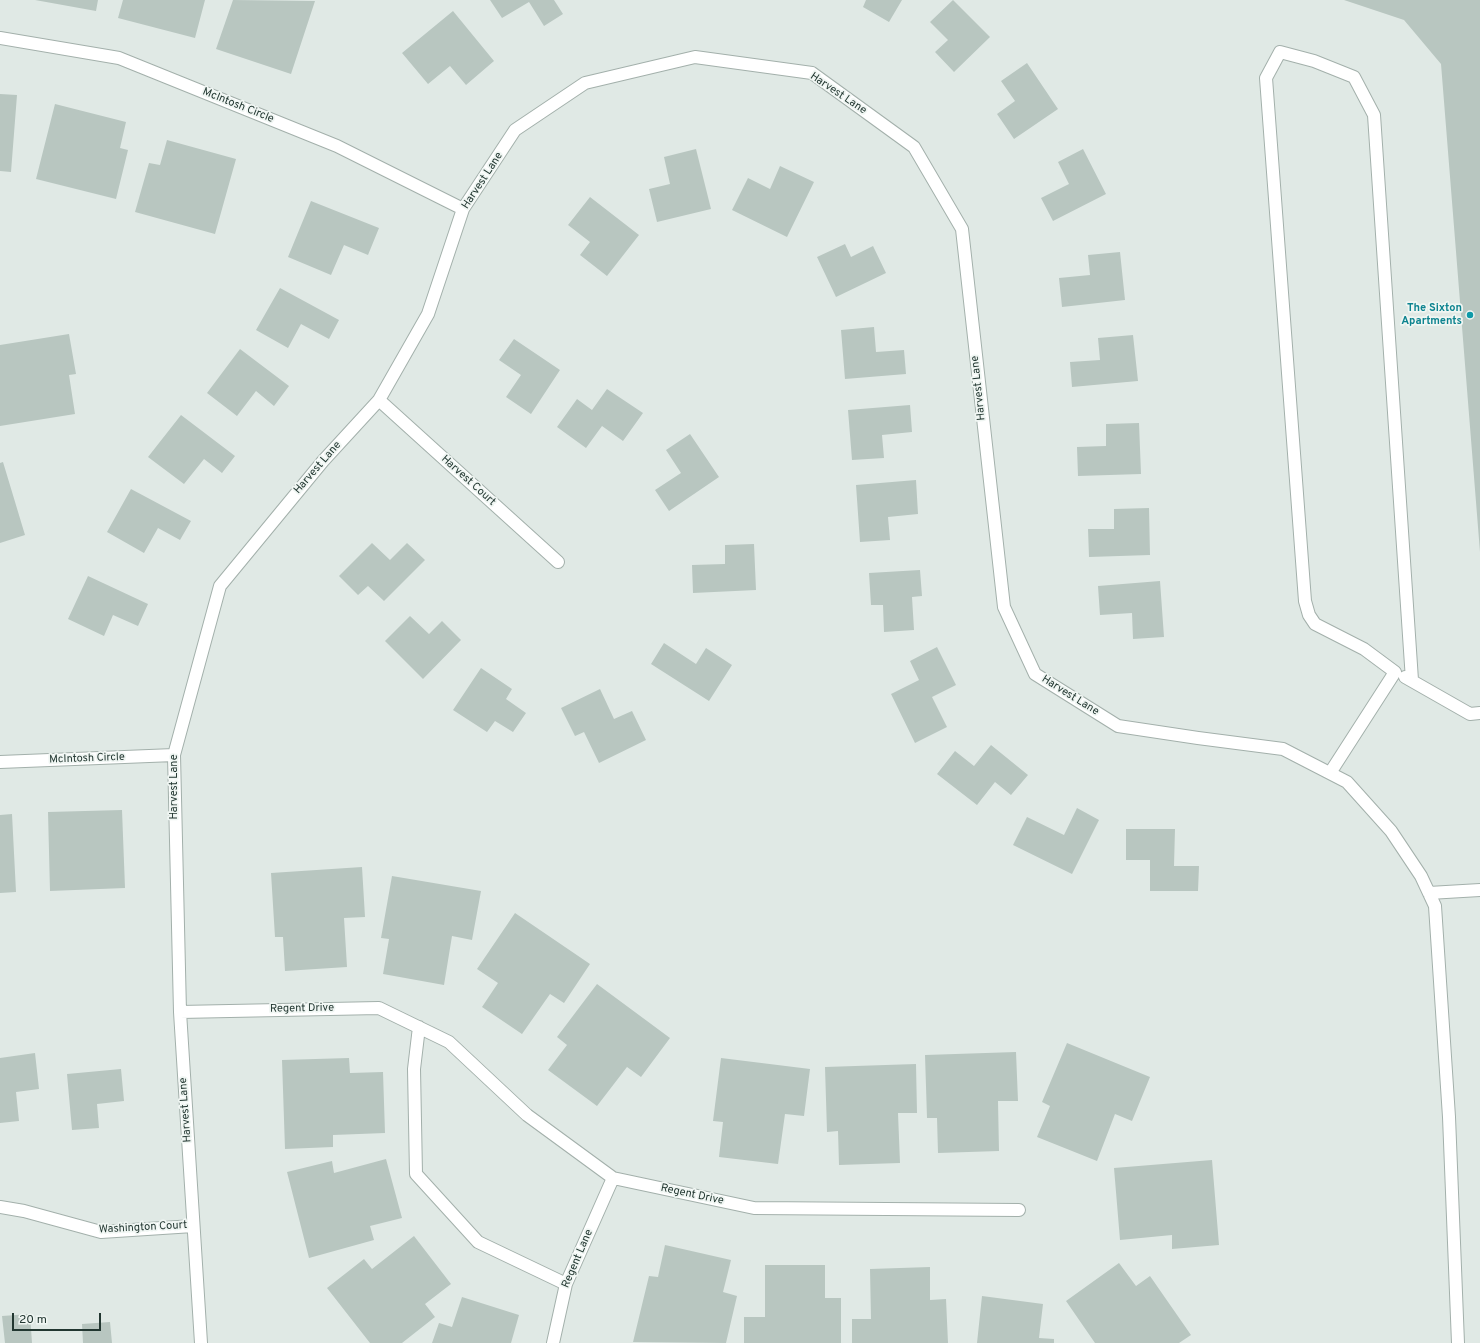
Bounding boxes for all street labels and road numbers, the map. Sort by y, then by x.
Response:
street label: Harvest Lane [807,70,869,118]
street label: McIntosh Circle [200,86,276,126]
street label: Harvest Lane [460,150,506,212]
street label: Harvest Lane [969,355,989,421]
street label: Harvest Lane [292,439,344,497]
street label: Harvest Court [438,453,498,509]
street label: Harvest Lane [1039,673,1101,719]
street label: McIntosh Circle [49,751,125,767]
street label: Harvest Lane [168,754,182,820]
street label: Regent Drive [270,1002,334,1016]
street label: Harvest Lane [177,1077,195,1143]
street label: Regent Drive [659,1182,725,1208]
street label: Washington Court [98,1219,188,1237]
street label: Regent Lane [560,1228,596,1290]

